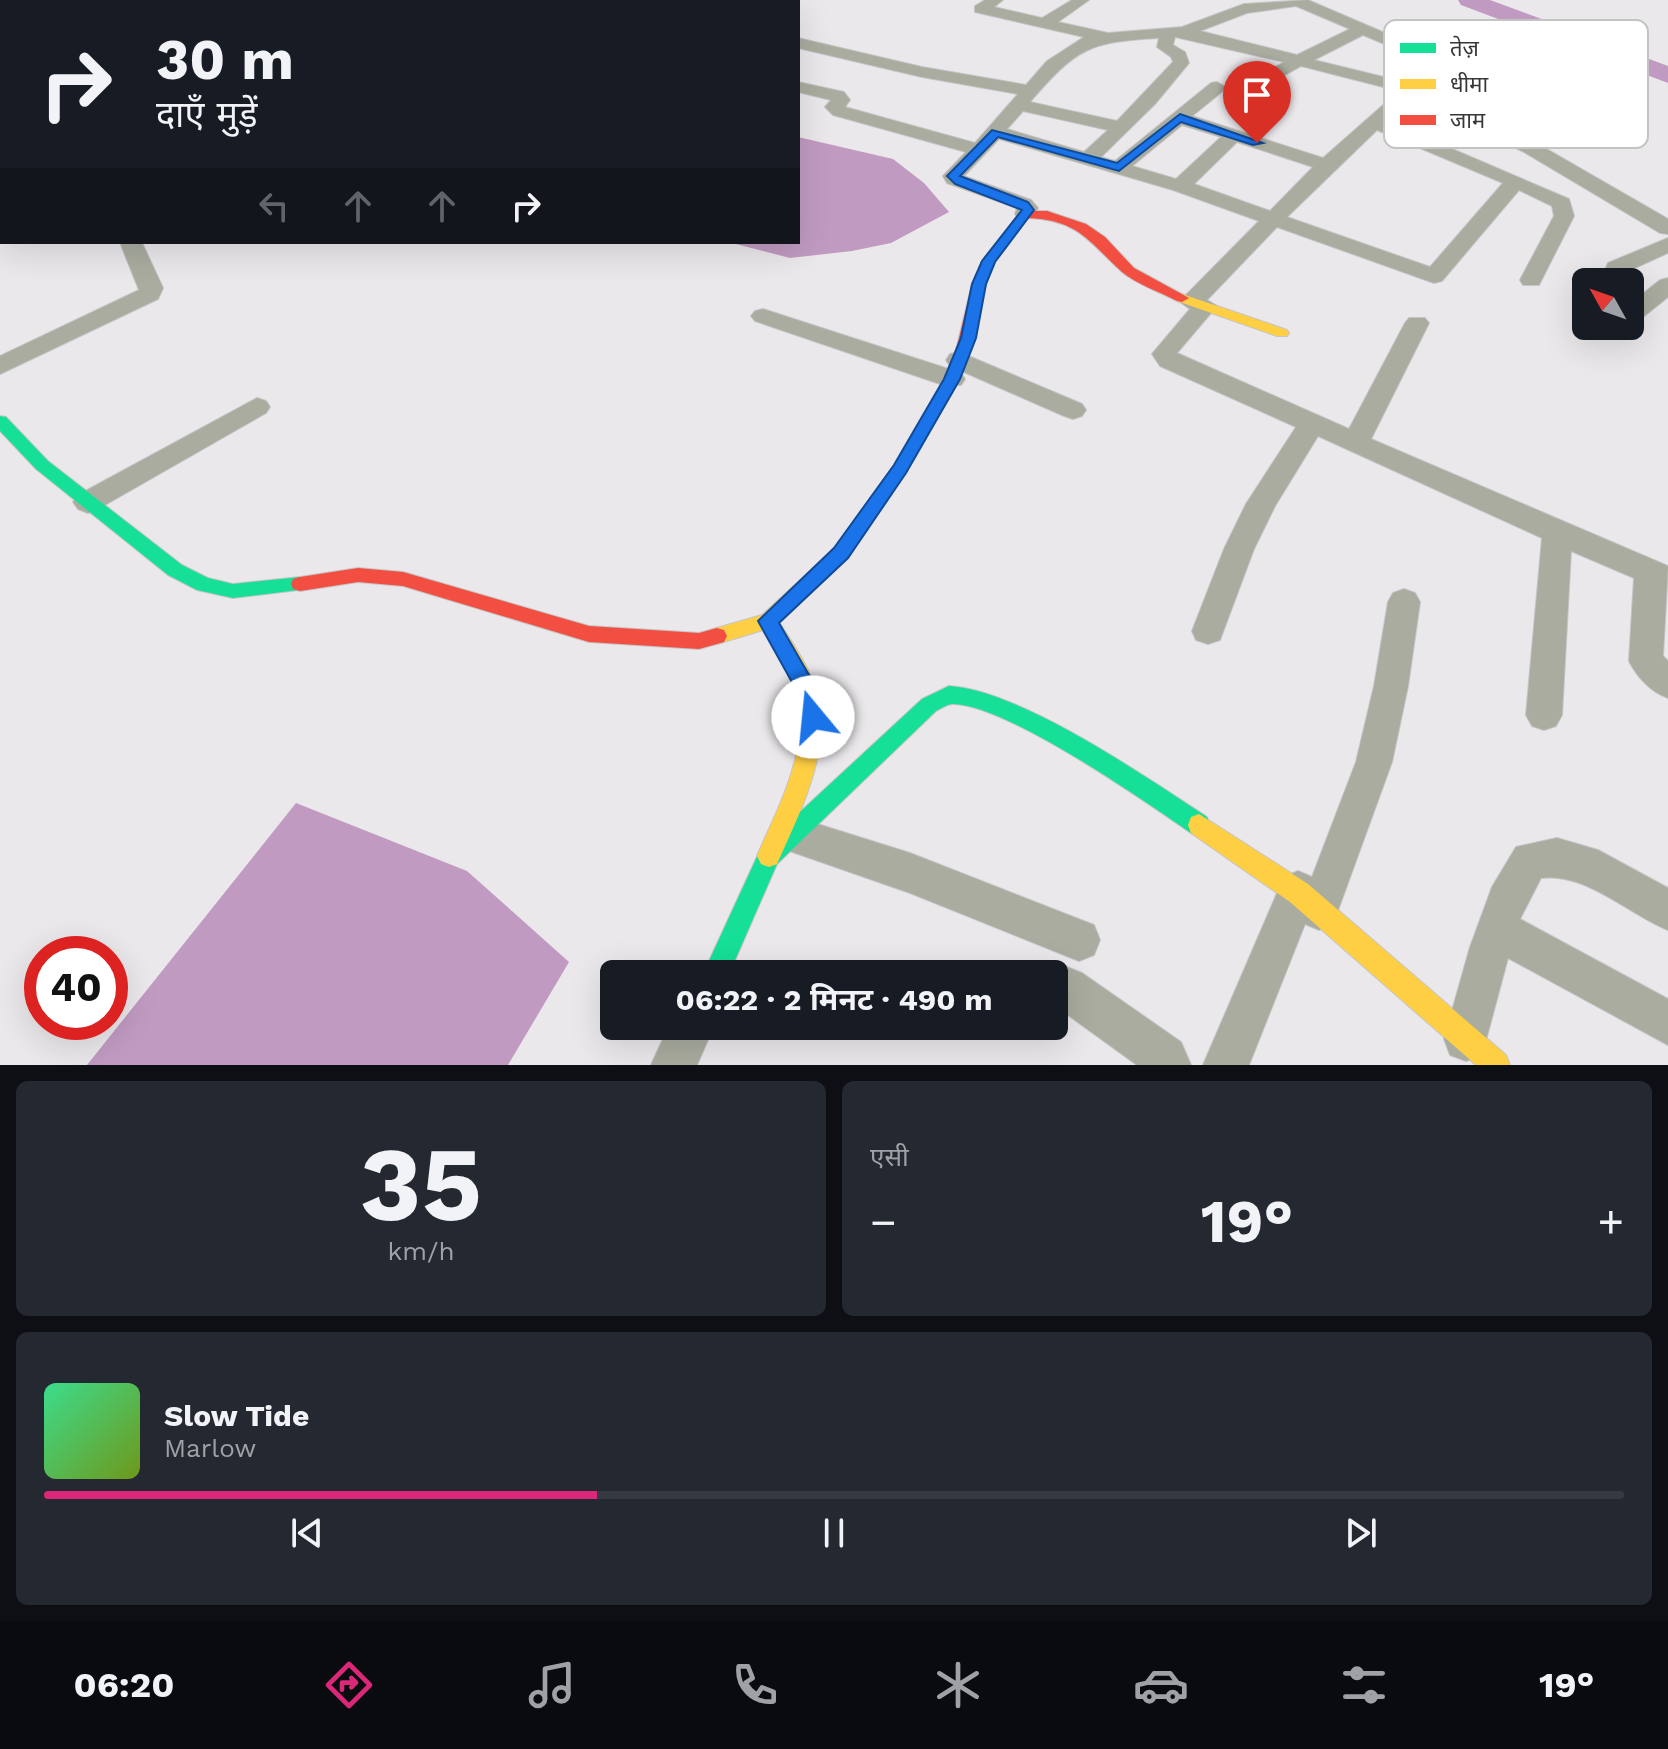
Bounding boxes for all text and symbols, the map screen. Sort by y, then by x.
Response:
legend [1384,20,1648,148]
text: 30 m [156,27,294,93]
icon: right [24,32,128,136]
text: तेज़ [1450,35,1480,61]
pin [1223,61,1291,143]
text: धीमा [1450,72,1488,97]
icon: arrive [1235,73,1279,117]
text: दाएँ मुड़ें [156,94,257,136]
text: जाम [1450,108,1486,133]
icon: left [252,184,296,228]
icon: ahead [336,184,380,228]
icon: ahead [420,184,464,228]
icon: right [504,184,548,228]
north arrow [1572,268,1644,340]
map controls [1572,268,1644,340]
position arrow [771,675,855,759]
speed limit sign: 40 [24,936,128,1040]
text: 06:22 · 2 मिनट · 490 m [676,982,992,1017]
text: 35 [360,1123,482,1245]
text: एसी [870,1142,909,1172]
text: 19° [1201,1186,1293,1257]
text: − [870,1196,897,1248]
text: + [1597,1196,1624,1248]
text: km/h [388,1236,454,1266]
text: Slow Tide [164,1398,309,1433]
text: Marlow [164,1433,256,1463]
icon: previous [285,1511,329,1555]
icon: pause [812,1511,856,1555]
icon: next [1339,1511,1383,1555]
icon: directions [321,1657,377,1713]
icon: music [524,1657,580,1713]
icon: phone [727,1657,783,1713]
icon: climate [930,1657,986,1713]
icon: car [1133,1657,1189,1713]
icon: filters [1336,1657,1392,1713]
text: 06:20 [73,1664,174,1706]
text: 19° [1539,1664,1594,1706]

